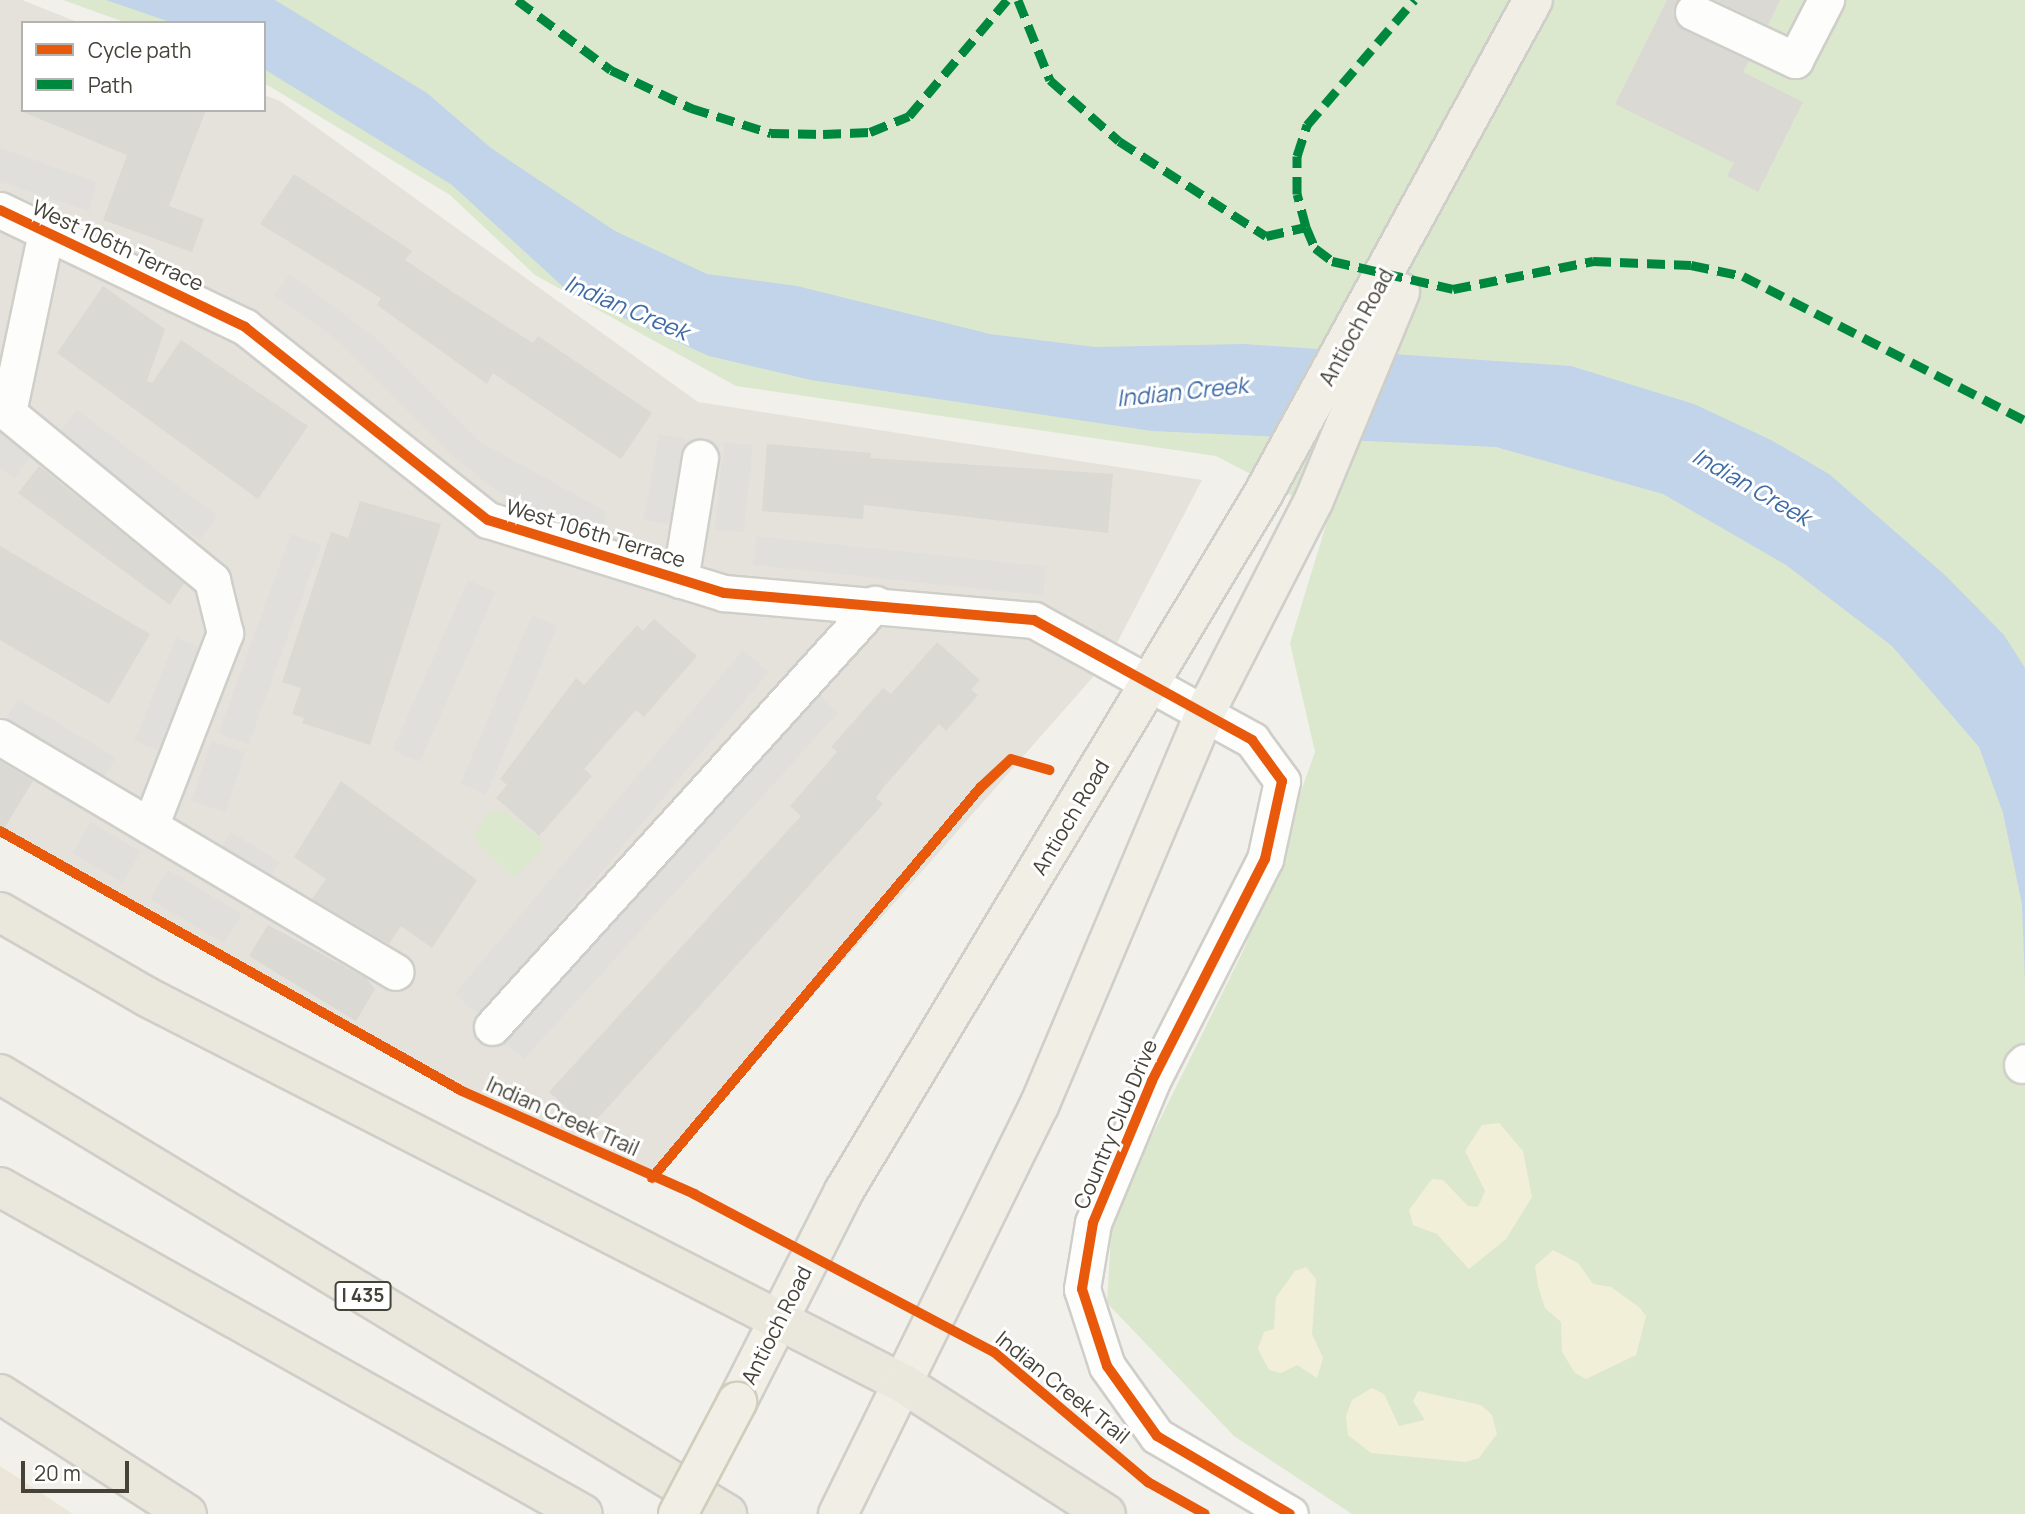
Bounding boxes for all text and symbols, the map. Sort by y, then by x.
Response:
legend [21,21,266,112]
text: Cycle path [88,36,191,64]
text: Path [88,71,133,99]
street label: West 106th Terrace [28,194,208,296]
street label: Antioch Road [1314,264,1398,390]
water label: Indian Creek [561,269,693,345]
water label: Indian Creek [1115,370,1249,412]
water label: Indian Creek [1688,441,1816,531]
street label: West 106th Terrace [503,494,689,572]
street label: Antioch Road [1026,755,1114,879]
street label: Country Club Drive [1068,1035,1162,1213]
street label: Indian Creek Trail [483,1071,643,1161]
street label: Antioch Road [735,1262,817,1388]
road number: I 435 [333,1280,393,1312]
street label: Indian Creek Trail [991,1325,1135,1449]
scale bar [24,1448,133,1492]
text: 20 m [34,1459,81,1487]

